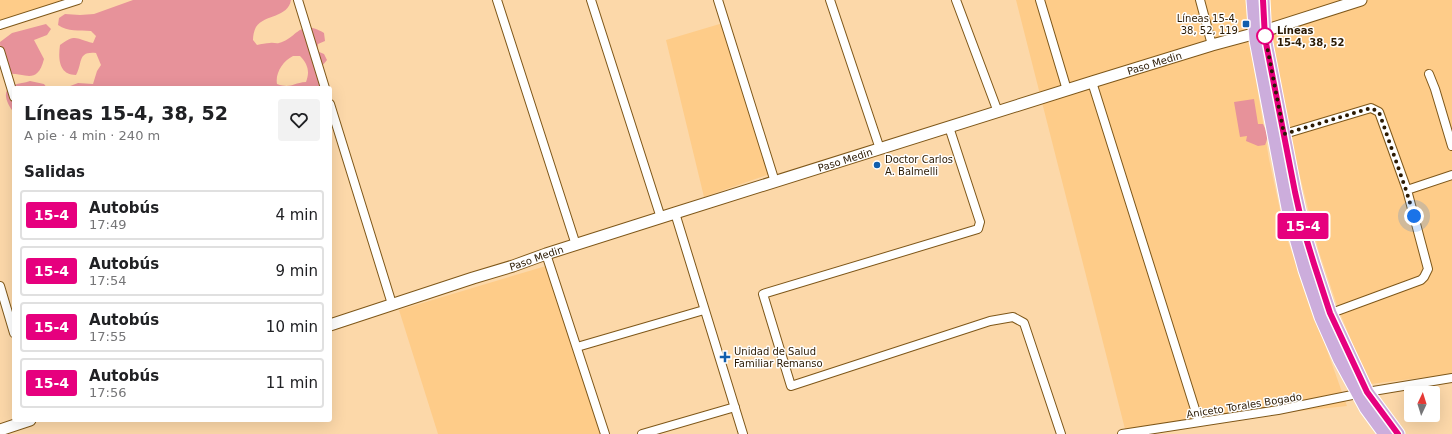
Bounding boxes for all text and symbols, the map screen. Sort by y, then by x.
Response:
place label: Líneas 15-4, 38, 52, 119 [1177,13,1238,36]
marker: Líneas 15-4, 38, 52, 119 [1241,19,1251,29]
place label: Líneas 15-4, 38, 52 [1277,25,1344,48]
marker: Líneas 15-4, 38, 52 [1256,27,1274,45]
street label: Paso Medin [1126,50,1183,77]
button: heart [278,99,320,141]
text: Líneas 15-4, 38, 52 [24,102,228,124]
text: A pie · 4 min · 240 m [24,128,160,143]
street label: Paso Medin [817,146,874,174]
place label: Doctor Carlos A. Balmelli [885,154,953,177]
marker: Doctor Carlos A. Balmelli [872,160,882,170]
text: Salidas [24,163,85,181]
text: Autobús [89,199,159,217]
text: 4 min [275,206,318,224]
your location [1404,206,1424,226]
text: 15-4 [34,207,69,223]
line badge: 15-4 [1275,213,1331,239]
text: 17:49 [89,217,127,232]
text: 15-4 [1285,218,1321,234]
street label: Paso Medin [508,244,565,273]
text: Autobús [89,255,159,273]
text: 9 min [275,262,318,280]
text: 15-4 [34,263,69,279]
text: 17:54 [89,273,127,288]
text: Autobús [89,311,159,329]
text: 10 min [266,318,318,336]
text: 15-4 [34,319,69,335]
text: 17:55 [89,329,127,344]
place label: Unidad de Salud Familiar Remanso [734,346,823,369]
marker: Unidad de Salud Familiar Remanso [719,351,731,363]
text: Autobús [89,367,159,385]
text: 11 min [266,374,318,392]
text: 15-4 [34,375,69,391]
text: 17:56 [89,385,127,400]
north arrow [1404,386,1440,422]
map controls [1404,386,1440,422]
street label: Aniceto Torales Bogado [1186,391,1303,420]

